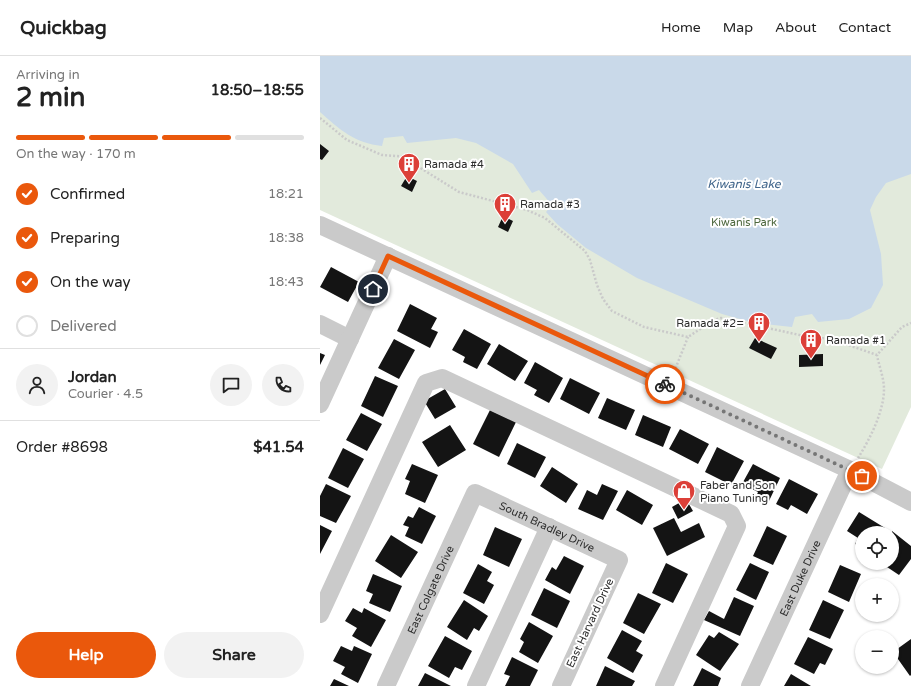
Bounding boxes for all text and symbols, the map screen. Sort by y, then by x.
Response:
text: Quickbag [20,17,107,39]
text: Home [661,19,701,36]
text: Map [723,19,753,36]
text: About [775,19,817,36]
text: Contact [839,19,891,36]
text: Arriving in [16,67,80,83]
text: 18:50–18:55 [211,81,304,99]
text: 2 min [16,82,85,113]
text: On the way · 170 m [16,146,136,162]
building icon: Ramada #4 [396,151,422,184]
place label: Ramada #4 [424,158,484,171]
water label: Kiwanis Lake [707,177,782,191]
icon: check [16,183,38,205]
text: Confirmed [50,185,125,203]
text: 18:21 [268,186,304,202]
building icon: Ramada #3 [492,191,518,224]
place label: Ramada #3 [520,198,580,211]
park label: Kiwanis Park [711,216,777,229]
icon: check [16,227,38,249]
text: Preparing [50,229,120,247]
text: 18:38 [268,230,304,246]
icon: check [16,271,38,293]
pin [356,272,390,306]
text: On the way [50,273,130,291]
text: 18:43 [268,274,304,290]
icon: home [362,278,384,300]
building icon: Ramada #2= [746,310,772,343]
text: Delivered [50,317,117,335]
place label: Ramada #2= [676,317,744,330]
building icon: Ramada #1 [798,327,824,360]
place label: Ramada #1 [826,334,886,347]
button: person [16,364,58,406]
button: chat [210,364,252,406]
button: phone [262,364,304,406]
courier [645,364,685,404]
text: Jordan [68,368,117,386]
icon: bike [654,373,676,395]
text: Courier · 4.5 [68,386,143,402]
text: Order #8698 [16,438,108,456]
text: $41.54 [253,438,304,456]
pin [845,459,879,493]
icon: bag [851,465,873,487]
shop icon: Faber and Son Piano Tuning [671,478,697,511]
place label: Faber and Son Piano Tuning [700,479,775,505]
street label: South Bradley Drive [497,499,597,554]
map controls [855,526,899,674]
button: locate [855,526,899,570]
street label: East Duke Drive [777,538,823,618]
street label: East Colgate Drive [404,544,456,636]
street label: East Harvard Drive [564,576,616,670]
button: + [855,578,899,622]
button: − [855,630,899,674]
button: Help [16,632,156,678]
button: Share [164,632,304,678]

